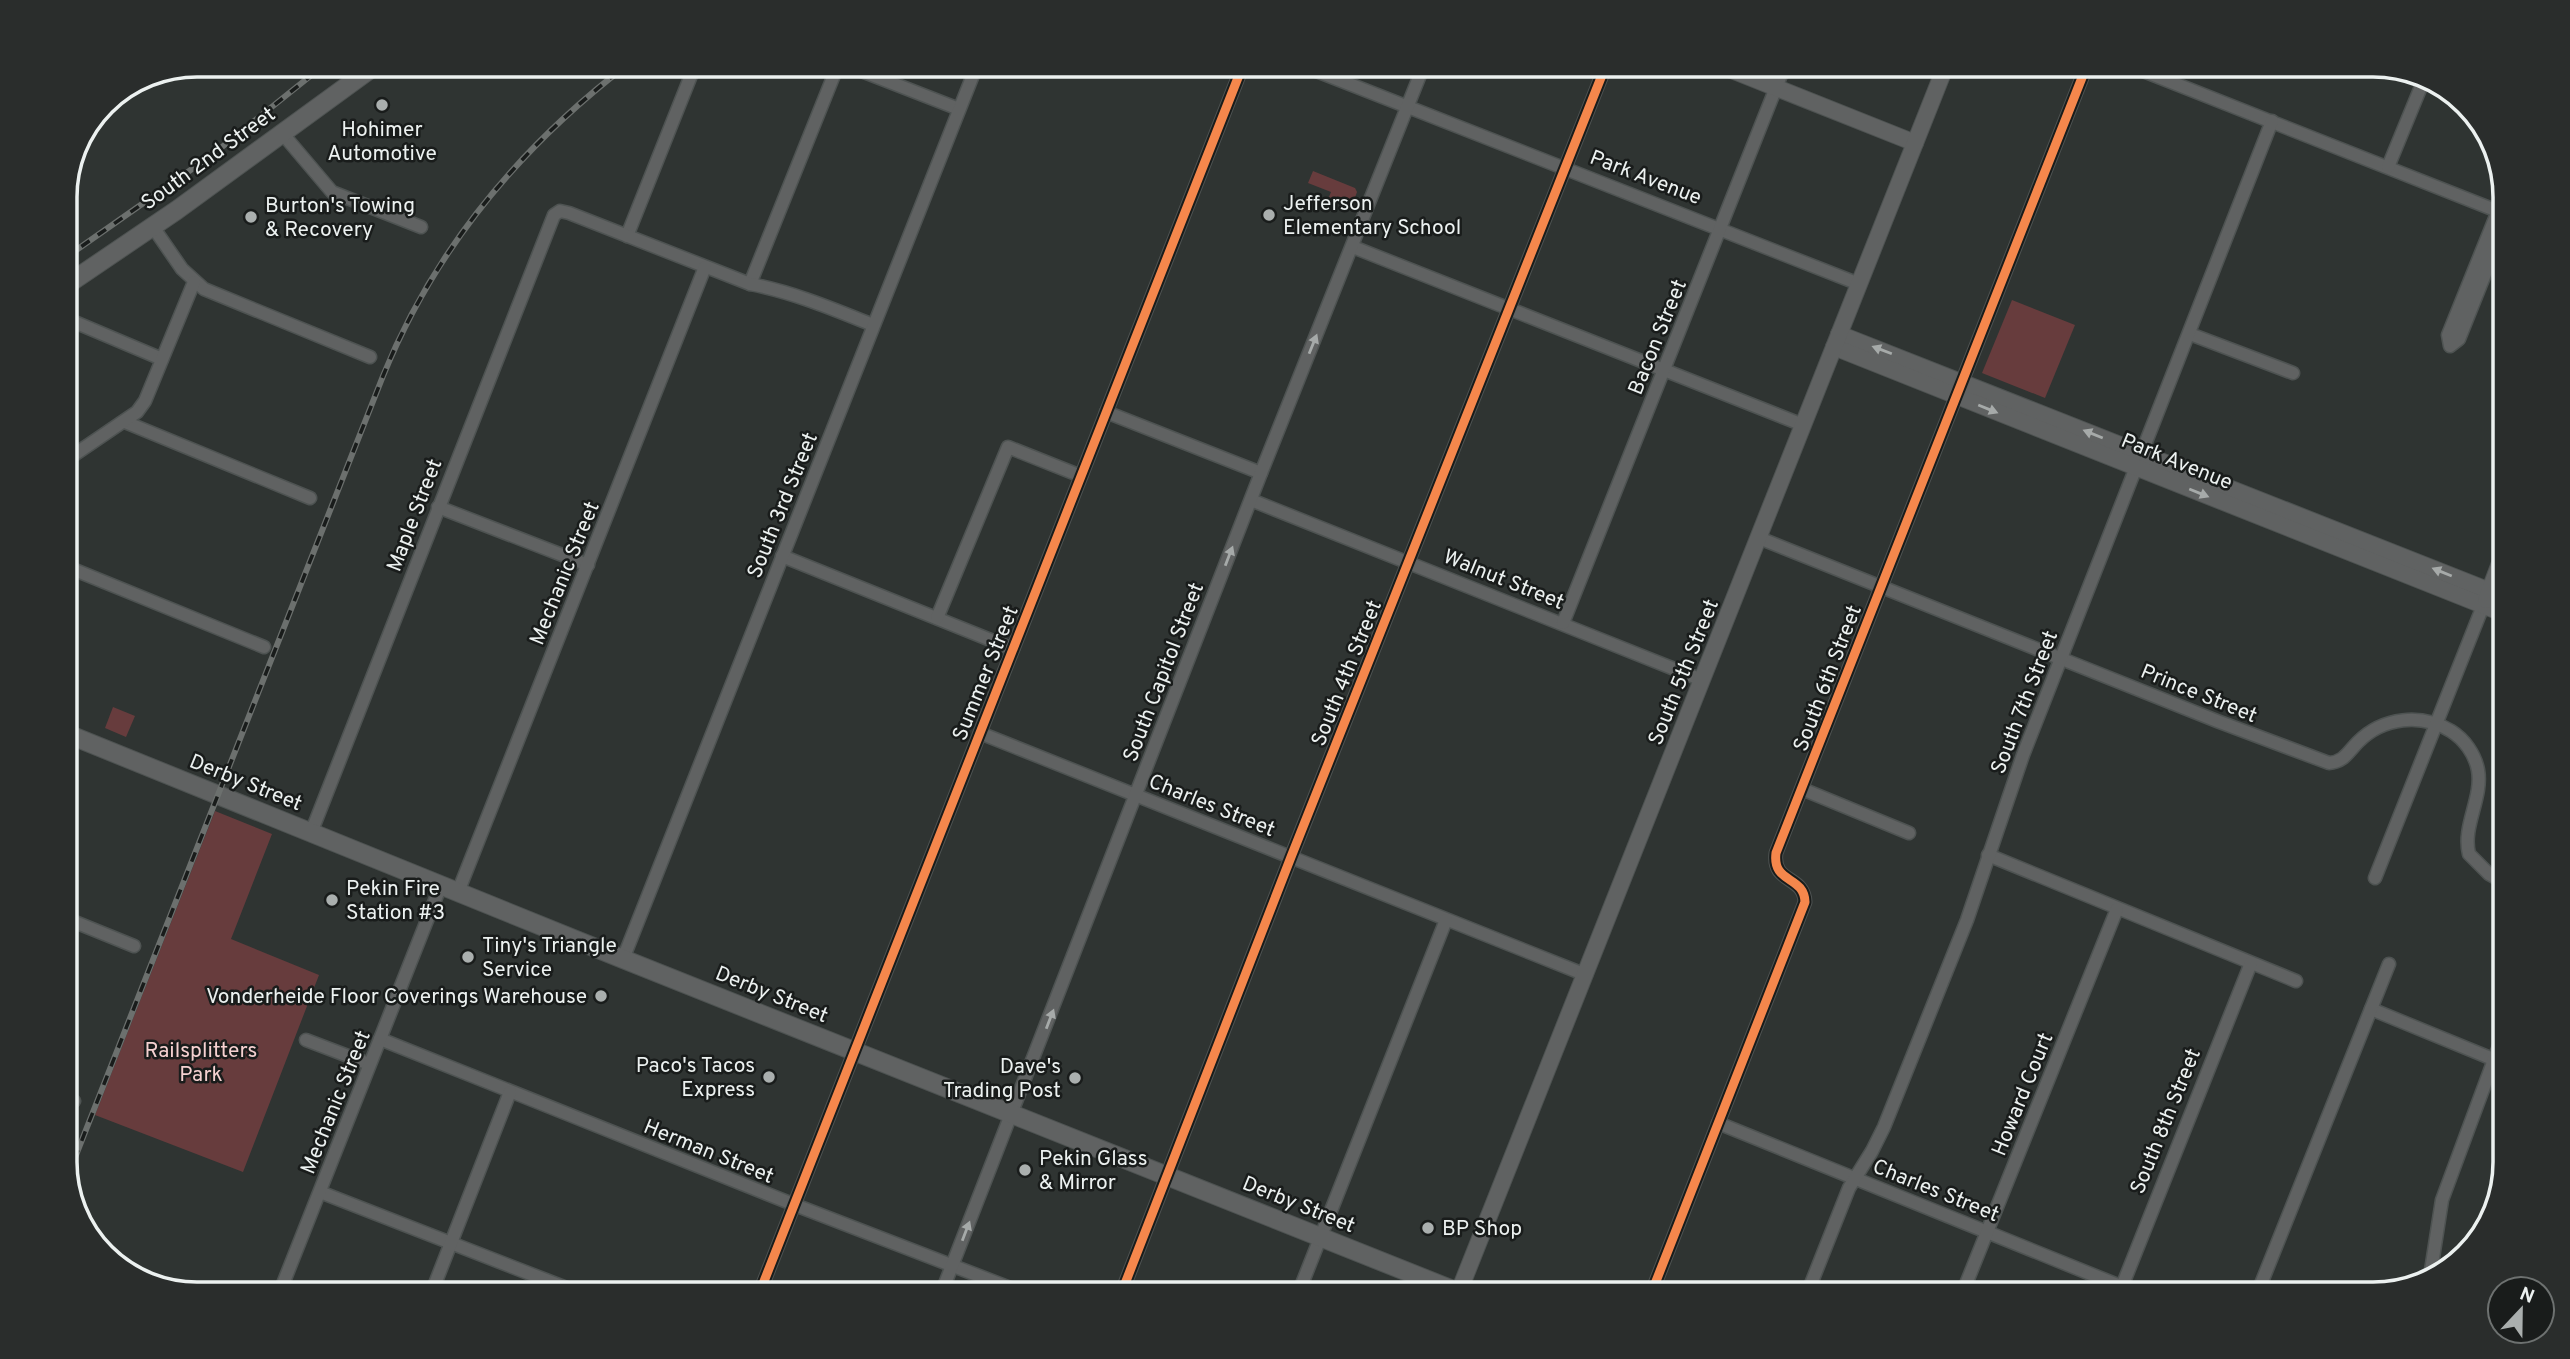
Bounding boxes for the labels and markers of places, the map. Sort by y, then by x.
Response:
marker: Hohimer Automotive [374,97,390,113]
place label: Hohimer Automotive [327,117,437,168]
place label: Jefferson Elementary School [1283,191,1461,242]
place label: Burton's Towing & Recovery [265,193,415,244]
marker: Jefferson Elementary School [1261,207,1277,223]
marker: Burton's Towing & Recovery [243,209,259,225]
place label: Pekin Fire Station #3 [346,876,445,927]
marker: Pekin Fire Station #3 [324,892,340,908]
place label: Tiny's Triangle Service [482,933,617,984]
marker: Tiny's Triangle Service [460,949,476,965]
place label: Vonderheide Floor Coverings Warehouse [206,984,587,1011]
marker: Vonderheide Floor Coverings Warehouse [593,988,609,1004]
place label: Paco's Tacos Express [636,1053,755,1104]
place label: Dave's Trading Post [943,1054,1061,1105]
marker: Paco's Tacos Express [761,1069,777,1085]
marker: Dave's Trading Post [1067,1070,1083,1086]
place label: Pekin Glass & Mirror [1039,1146,1148,1197]
marker: Pekin Glass & Mirror [1017,1162,1033,1178]
place label: BP Shop [1442,1216,1522,1243]
marker: BP Shop [1420,1220,1436,1236]

